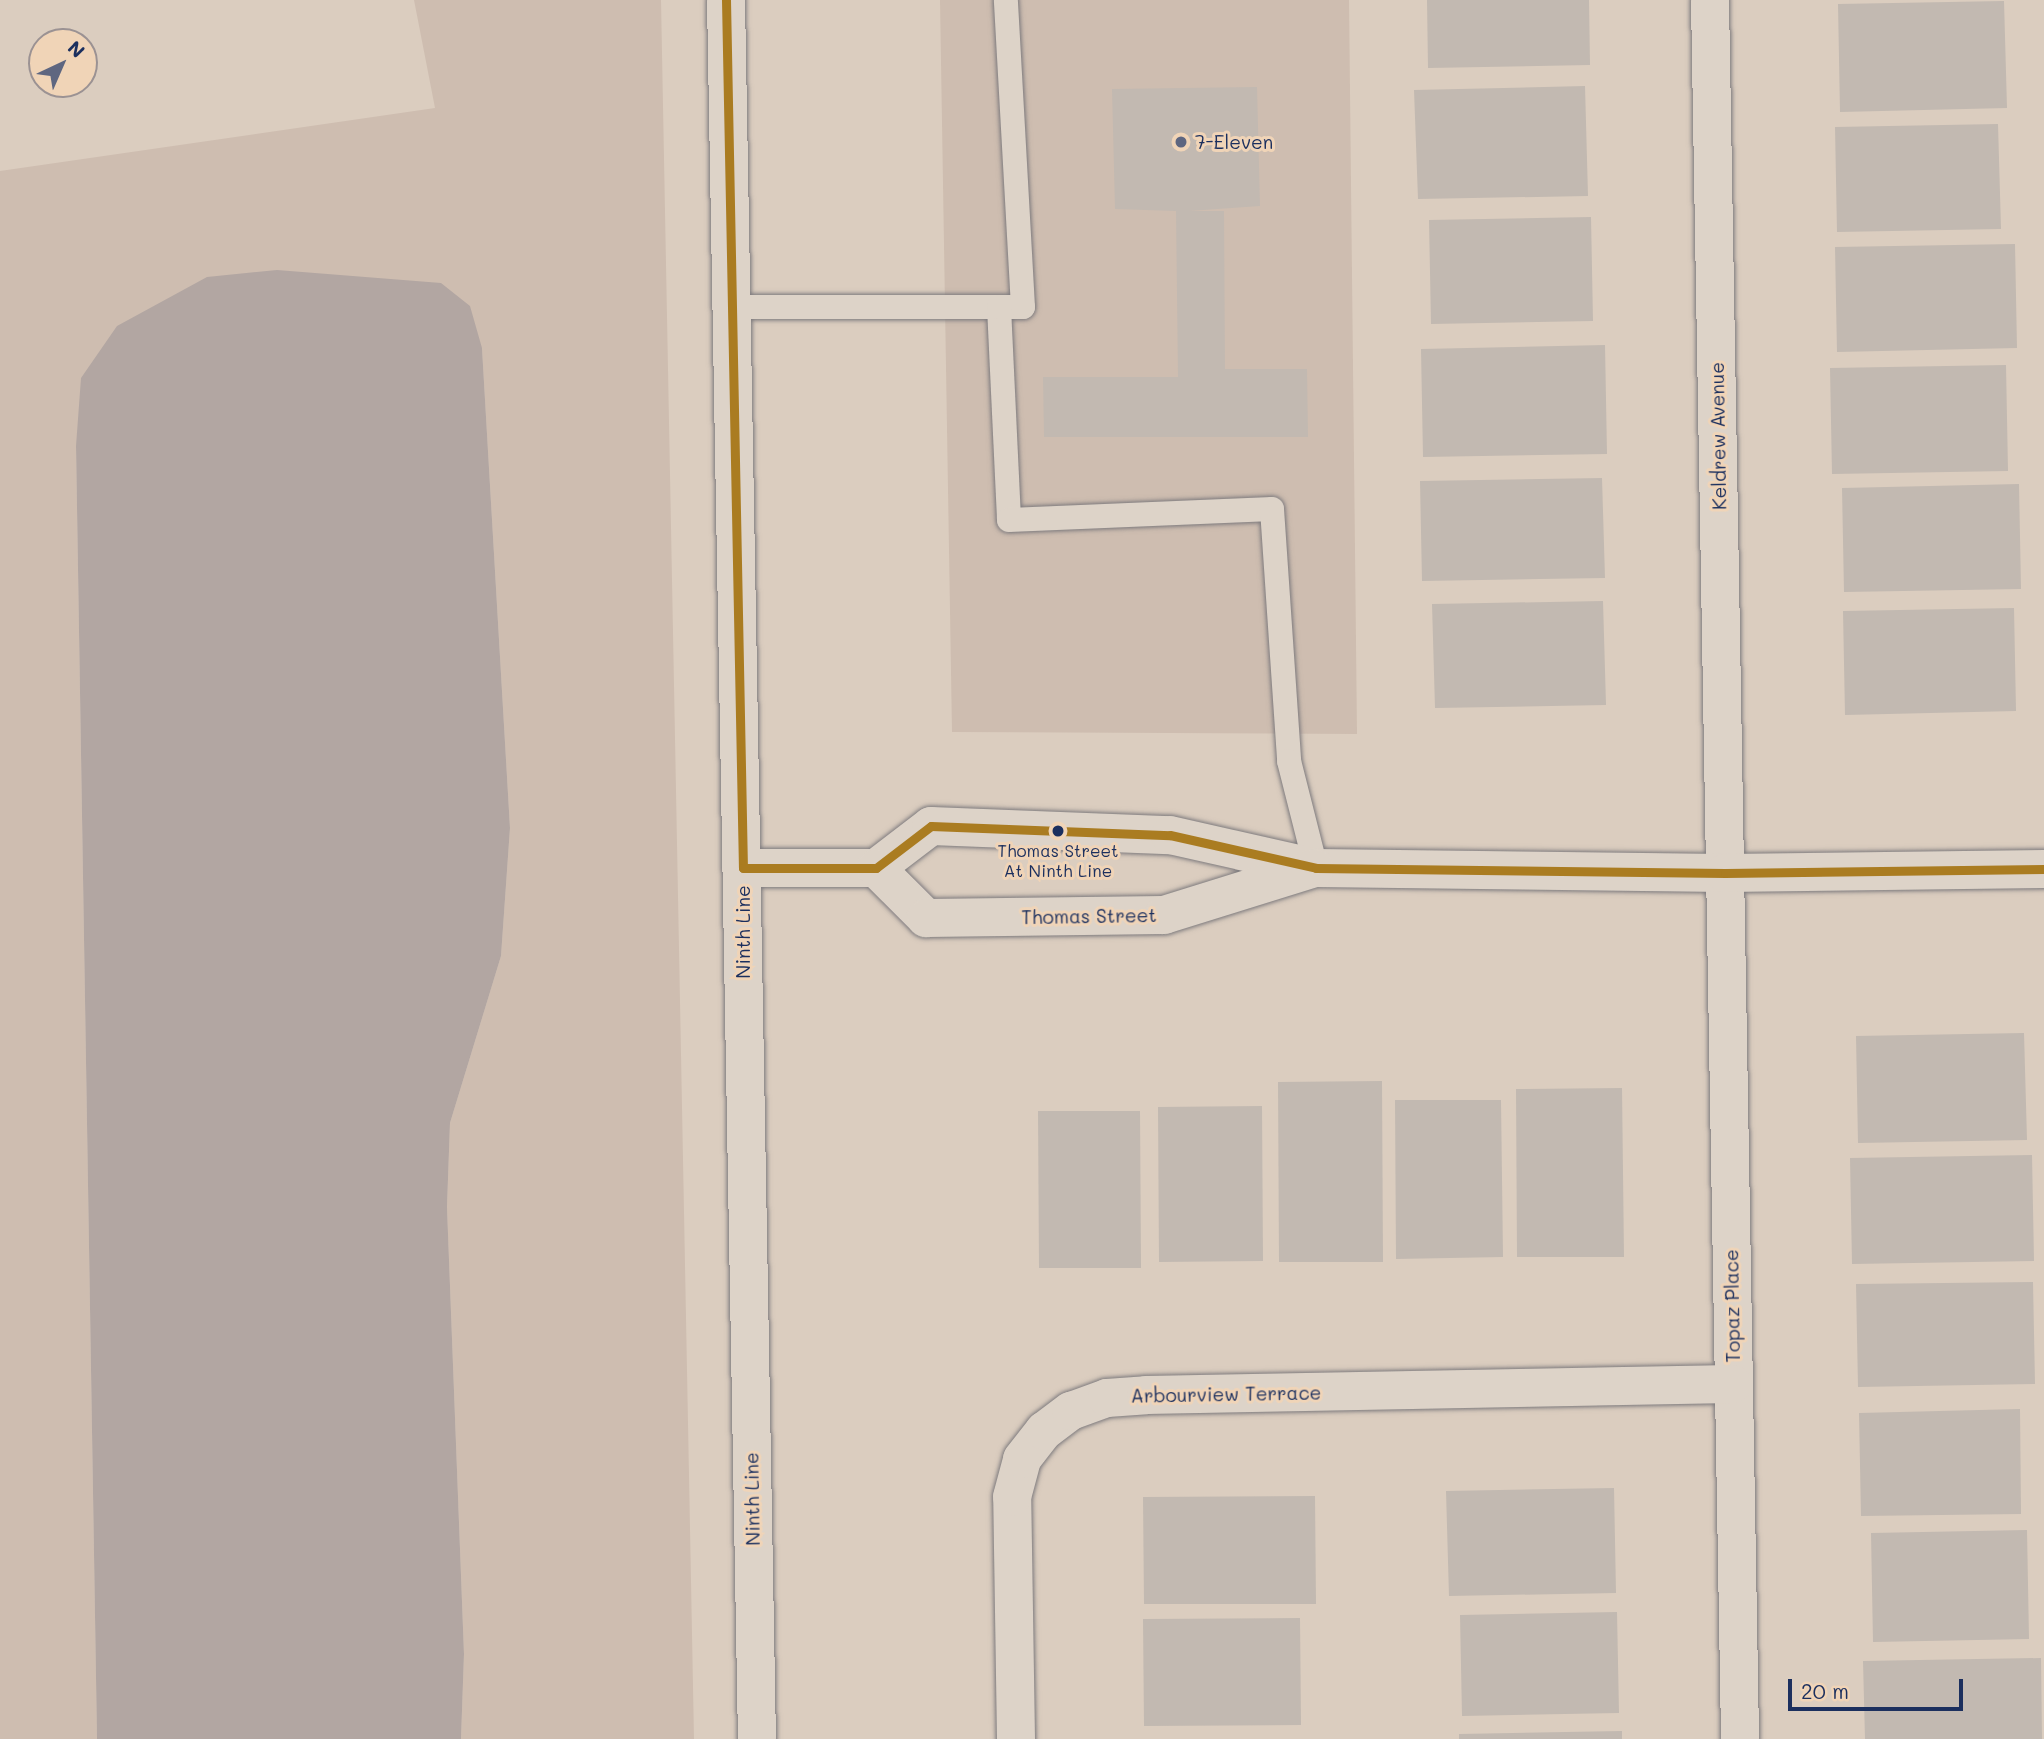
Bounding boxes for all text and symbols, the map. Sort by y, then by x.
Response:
north arrow [28,28,98,98]
text: N [63,35,90,63]
place label: 7-Eleven [1195,131,1273,153]
marker: 7-Eleven [1173,134,1189,150]
street label: Keldrew Avenue [1705,362,1731,510]
marker: Thomas Street At Ninth Line [1051,824,1065,838]
place label: Thomas Street At Ninth Line [997,841,1119,881]
street label: Ninth Line [732,885,754,979]
street label: Thomas Street [1021,903,1157,929]
street label: Topaz Place [1720,1249,1744,1363]
street label: Arbourview Terrace [1131,1381,1321,1407]
street label: Ninth Line [740,1452,764,1546]
scale bar [1792,1666,1967,1710]
text: 20 m [1801,1677,1849,1704]

